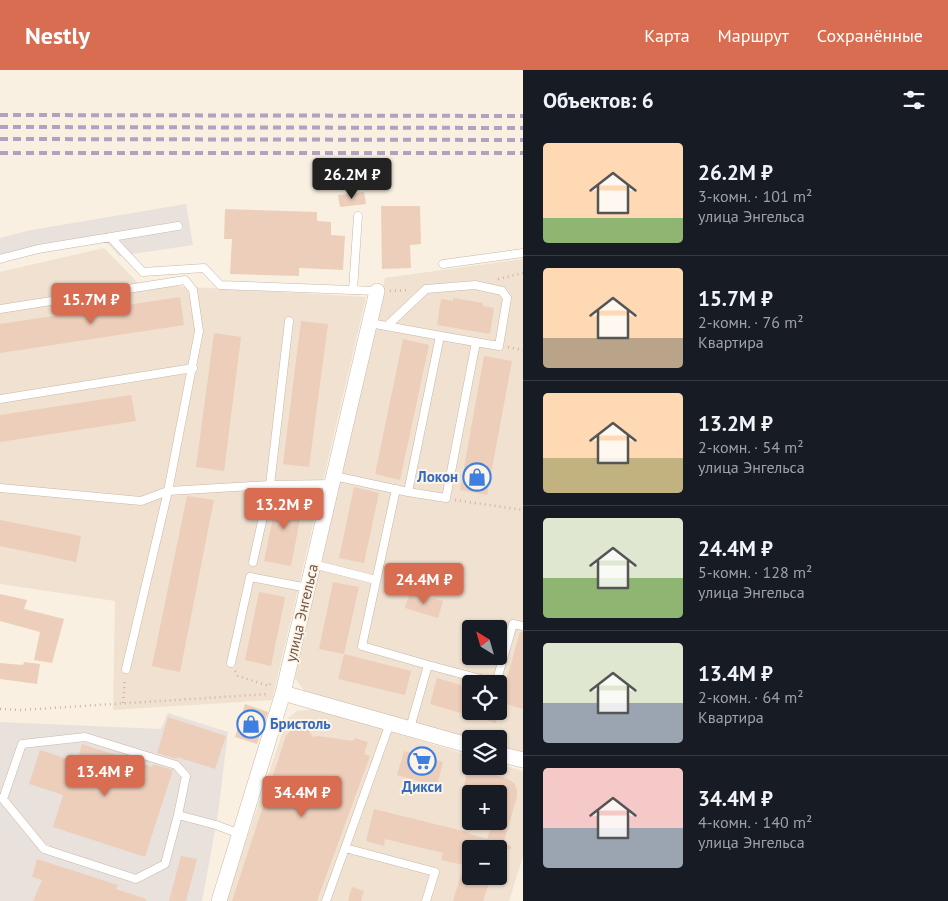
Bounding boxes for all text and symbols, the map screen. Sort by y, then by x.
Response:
text: Nestly [25,20,90,51]
text: Карта [644,24,690,47]
text: Маршрут [718,24,789,47]
text: Сохранённые [817,24,923,47]
icon: filters [900,86,928,114]
text: Объектов: 6 [543,87,654,114]
pin: 26.2M ₽ [306,158,398,200]
text: 26.2M ₽ [698,159,773,186]
icon: home [583,163,643,223]
text: 26.2M ₽ [323,164,381,184]
text: 3-комн. · 101 m² [698,186,812,206]
text: улица Энгельса [698,206,805,226]
pin: 15.7M ₽ [45,282,137,325]
text: 15.7M ₽ [698,285,773,312]
icon: home [583,288,643,348]
text: 15.7M ₽ [62,289,120,309]
text: 2-комн. · 76 m² [698,312,804,332]
text: Квартира [698,332,764,352]
text: 13.2M ₽ [698,410,773,437]
icon: home [583,413,643,473]
text: 2-комн. · 54 m² [698,437,804,457]
text: улица Энгельса [698,457,805,477]
shop icon: Локон [462,462,492,492]
place label: Локон [416,467,458,486]
pin: 13.2M ₽ [238,488,330,530]
text: 13.2M ₽ [255,494,313,514]
text: 24.4M ₽ [698,535,773,562]
icon: home [583,538,643,598]
street label: улица Энгельса [281,562,322,664]
pin: 24.4M ₽ [378,562,470,605]
text: 5-комн. · 128 m² [698,562,812,582]
text: 24.4M ₽ [395,569,453,589]
text: улица Энгельса [698,582,805,602]
north arrow [462,620,508,665]
map controls [462,620,507,885]
text: 13.4M ₽ [698,660,773,687]
icon: home [583,663,643,723]
button: locate [462,675,507,720]
text: 2-комн. · 64 m² [698,687,804,707]
text: Квартира [698,707,764,727]
shop icon: Бристоль [236,709,266,739]
place label: Бристоль [270,714,331,733]
button: layers [462,730,507,775]
supermarket icon: Дикси [407,746,437,776]
pin: 13.4M ₽ [59,754,151,797]
text: 13.4M ₽ [76,761,134,781]
pin: 34.4M ₽ [256,776,348,818]
place label: Дикси [402,777,442,796]
text: 34.4M ₽ [273,782,331,802]
button: + [462,785,507,830]
text: 34.4M ₽ [698,785,773,812]
icon: home [583,788,643,848]
text: 4-комн. · 140 m² [698,812,812,832]
text: улица Энгельса [698,832,805,852]
button: − [462,840,507,885]

